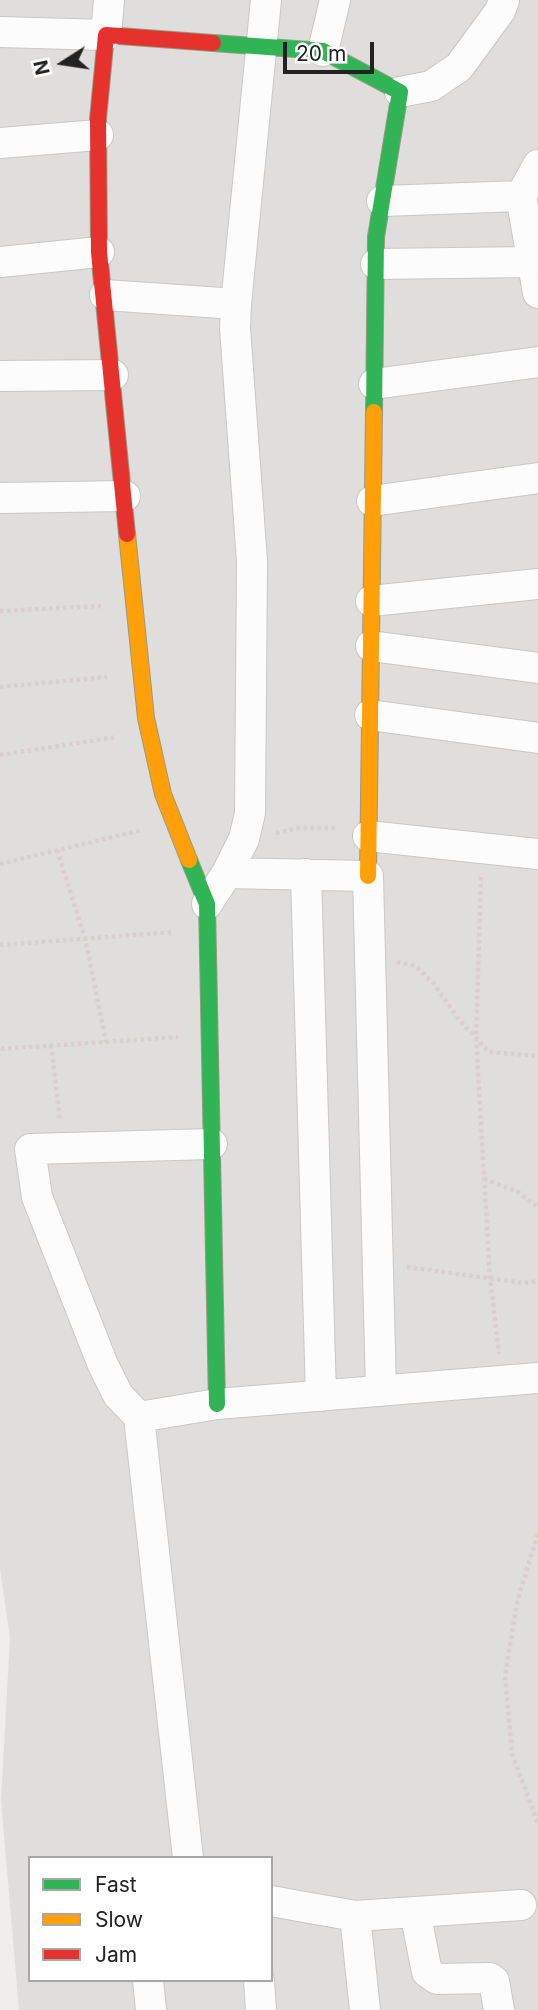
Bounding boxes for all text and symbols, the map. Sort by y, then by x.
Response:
north arrow [28,28,98,98]
scale bar [286,28,377,72]
text: 20 m [296,41,346,66]
text: N [29,58,55,77]
legend [28,1856,273,1982]
text: Fast [95,1872,137,1897]
text: Slow [95,1907,143,1932]
text: Jam [95,1942,137,1967]

